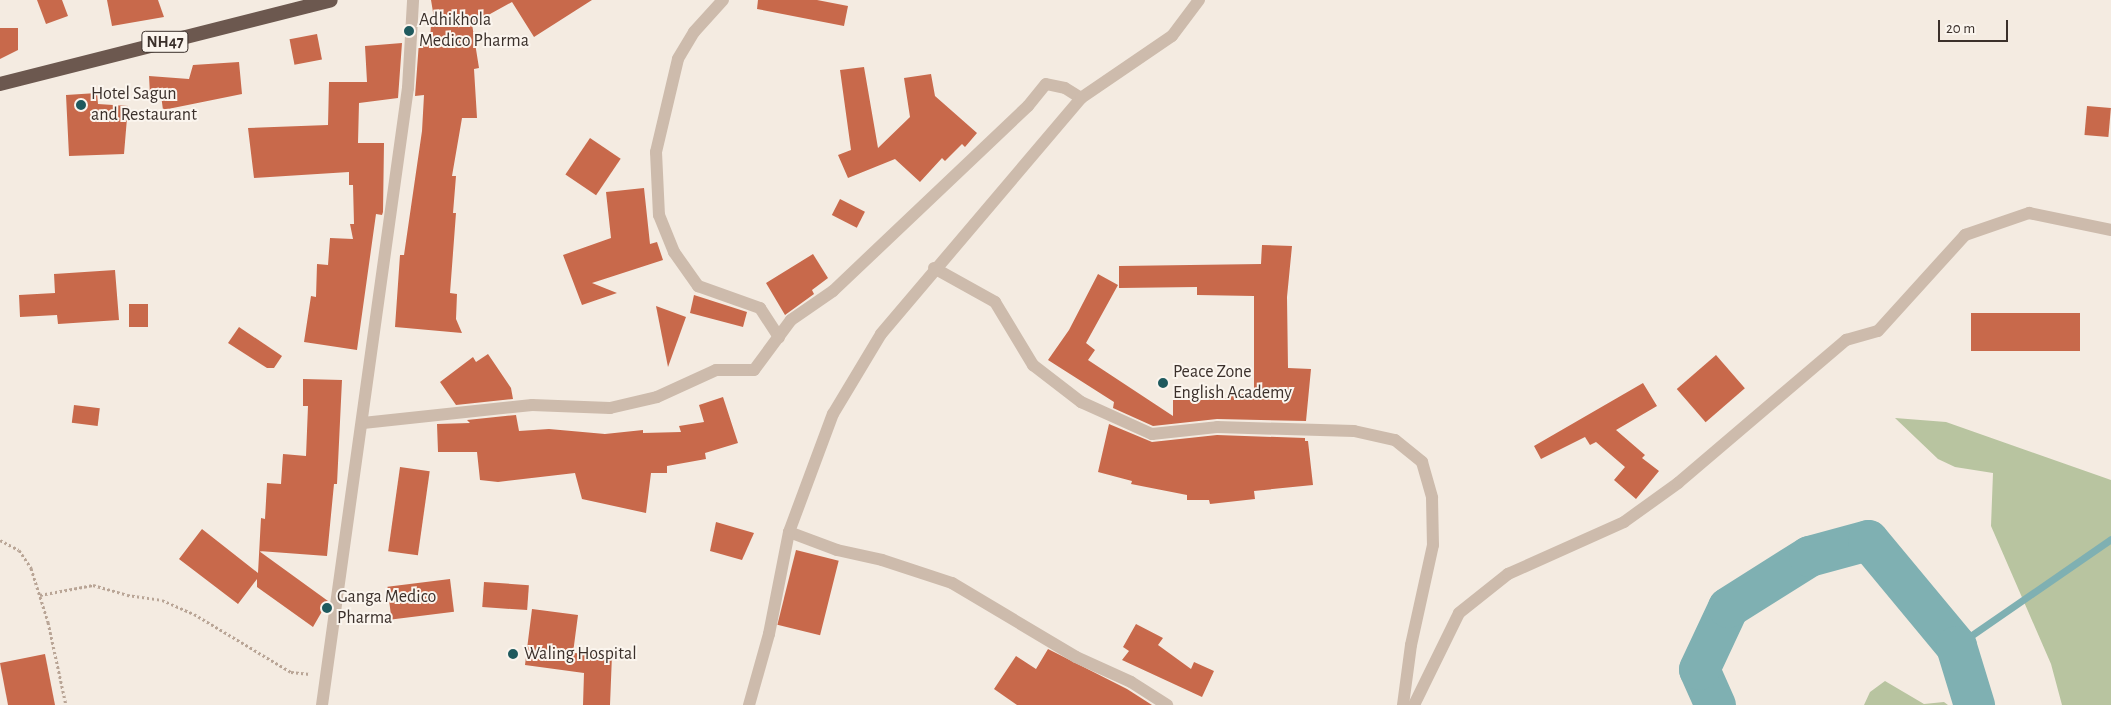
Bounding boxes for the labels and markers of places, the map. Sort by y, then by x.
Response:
place label: Adhikhola Medico Pharma [419,10,529,52]
marker: Adhikhola Medico Pharma [403,25,415,37]
place label: Hotel Sagun and Restaurant [91,84,197,126]
marker: Hotel Sagun and Restaurant [75,99,87,111]
place label: Peace Zone English Academy [1173,362,1292,404]
marker: Peace Zone English Academy [1157,377,1169,389]
place label: Ganga Medico Pharma [337,587,436,630]
marker: Ganga Medico Pharma [321,602,333,614]
place label: Waling Hospital [524,643,637,665]
marker: Waling Hospital [506,647,520,661]

